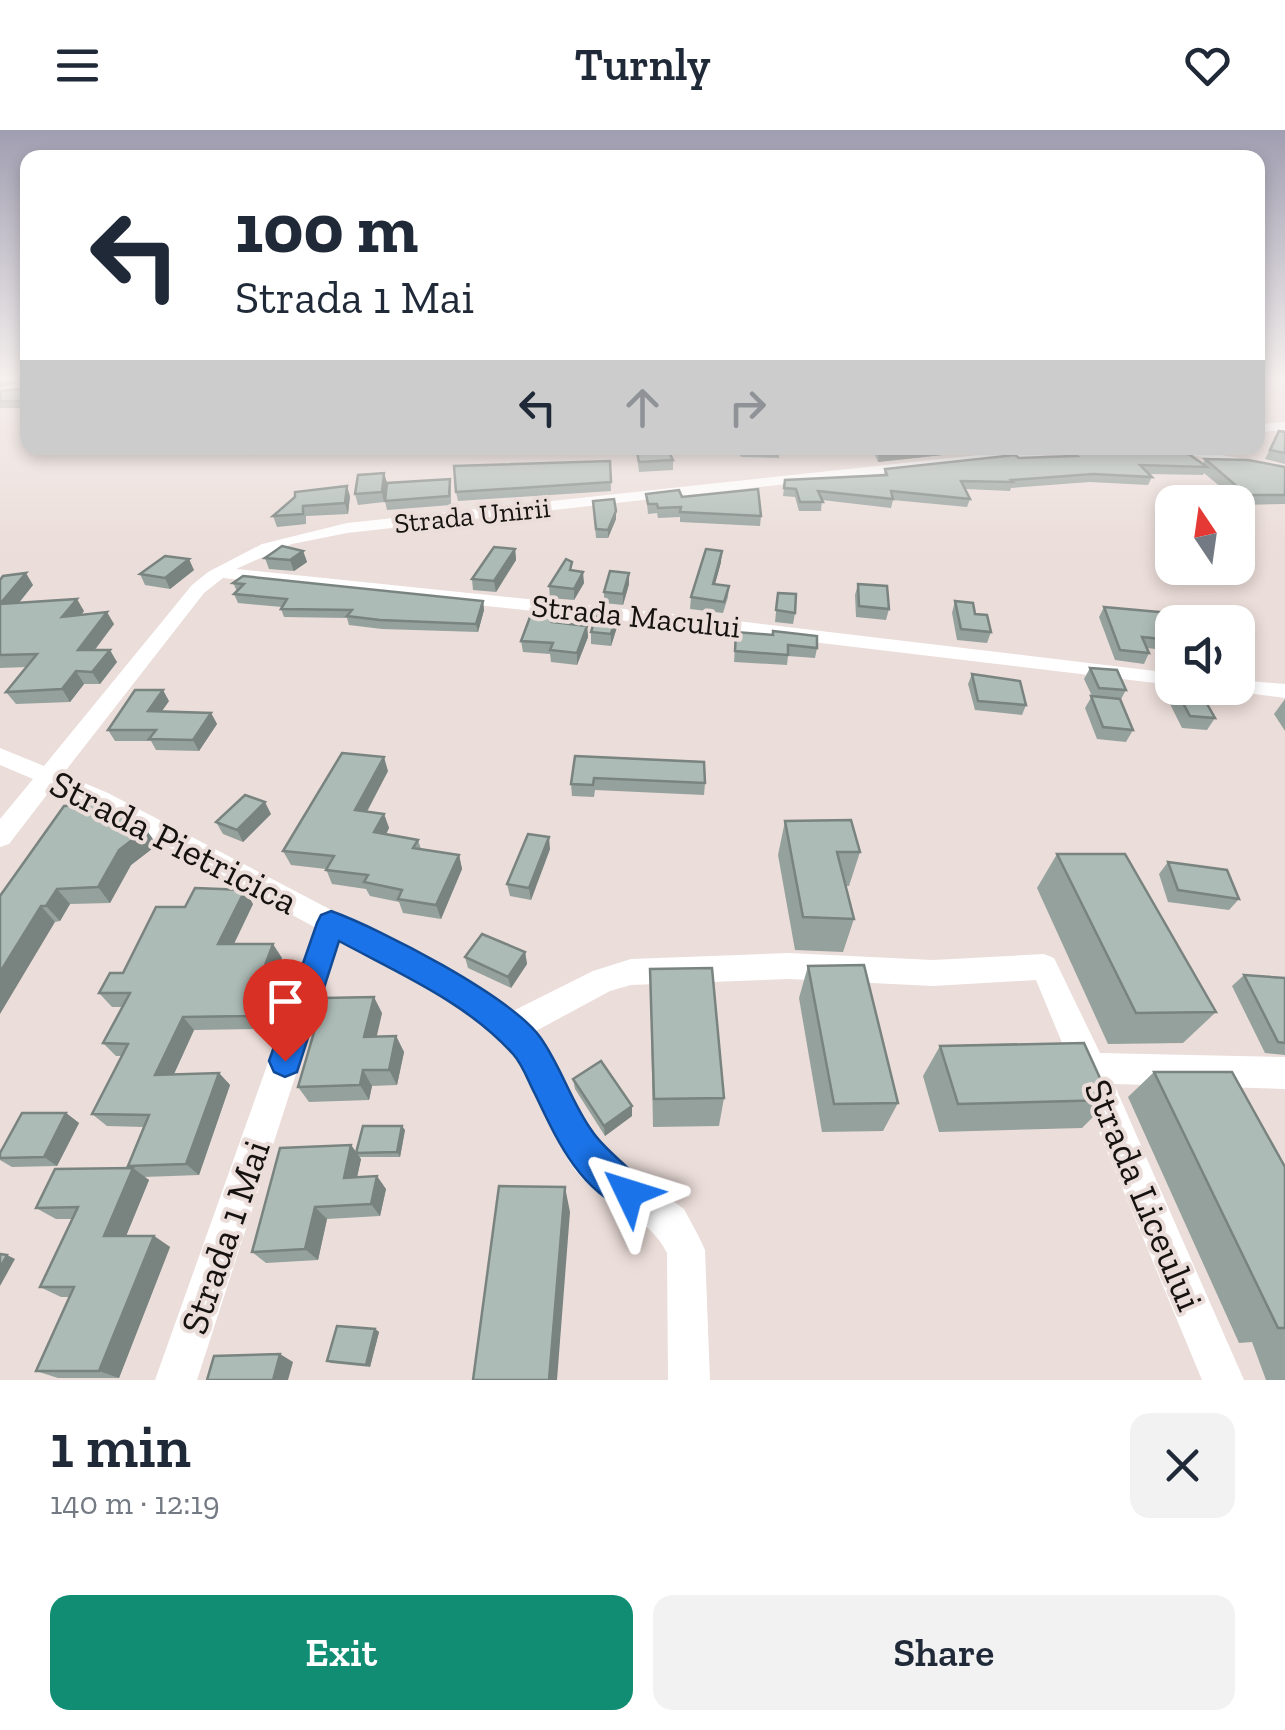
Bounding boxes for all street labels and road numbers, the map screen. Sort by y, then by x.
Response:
street label: Strada Unirii [392,491,552,540]
street label: Strada Macului [530,586,742,646]
street label: Strada Pietricica [43,760,305,924]
street label: Strada Liceului [1075,1072,1213,1318]
street label: Strada 1 Mai [170,1134,280,1340]

